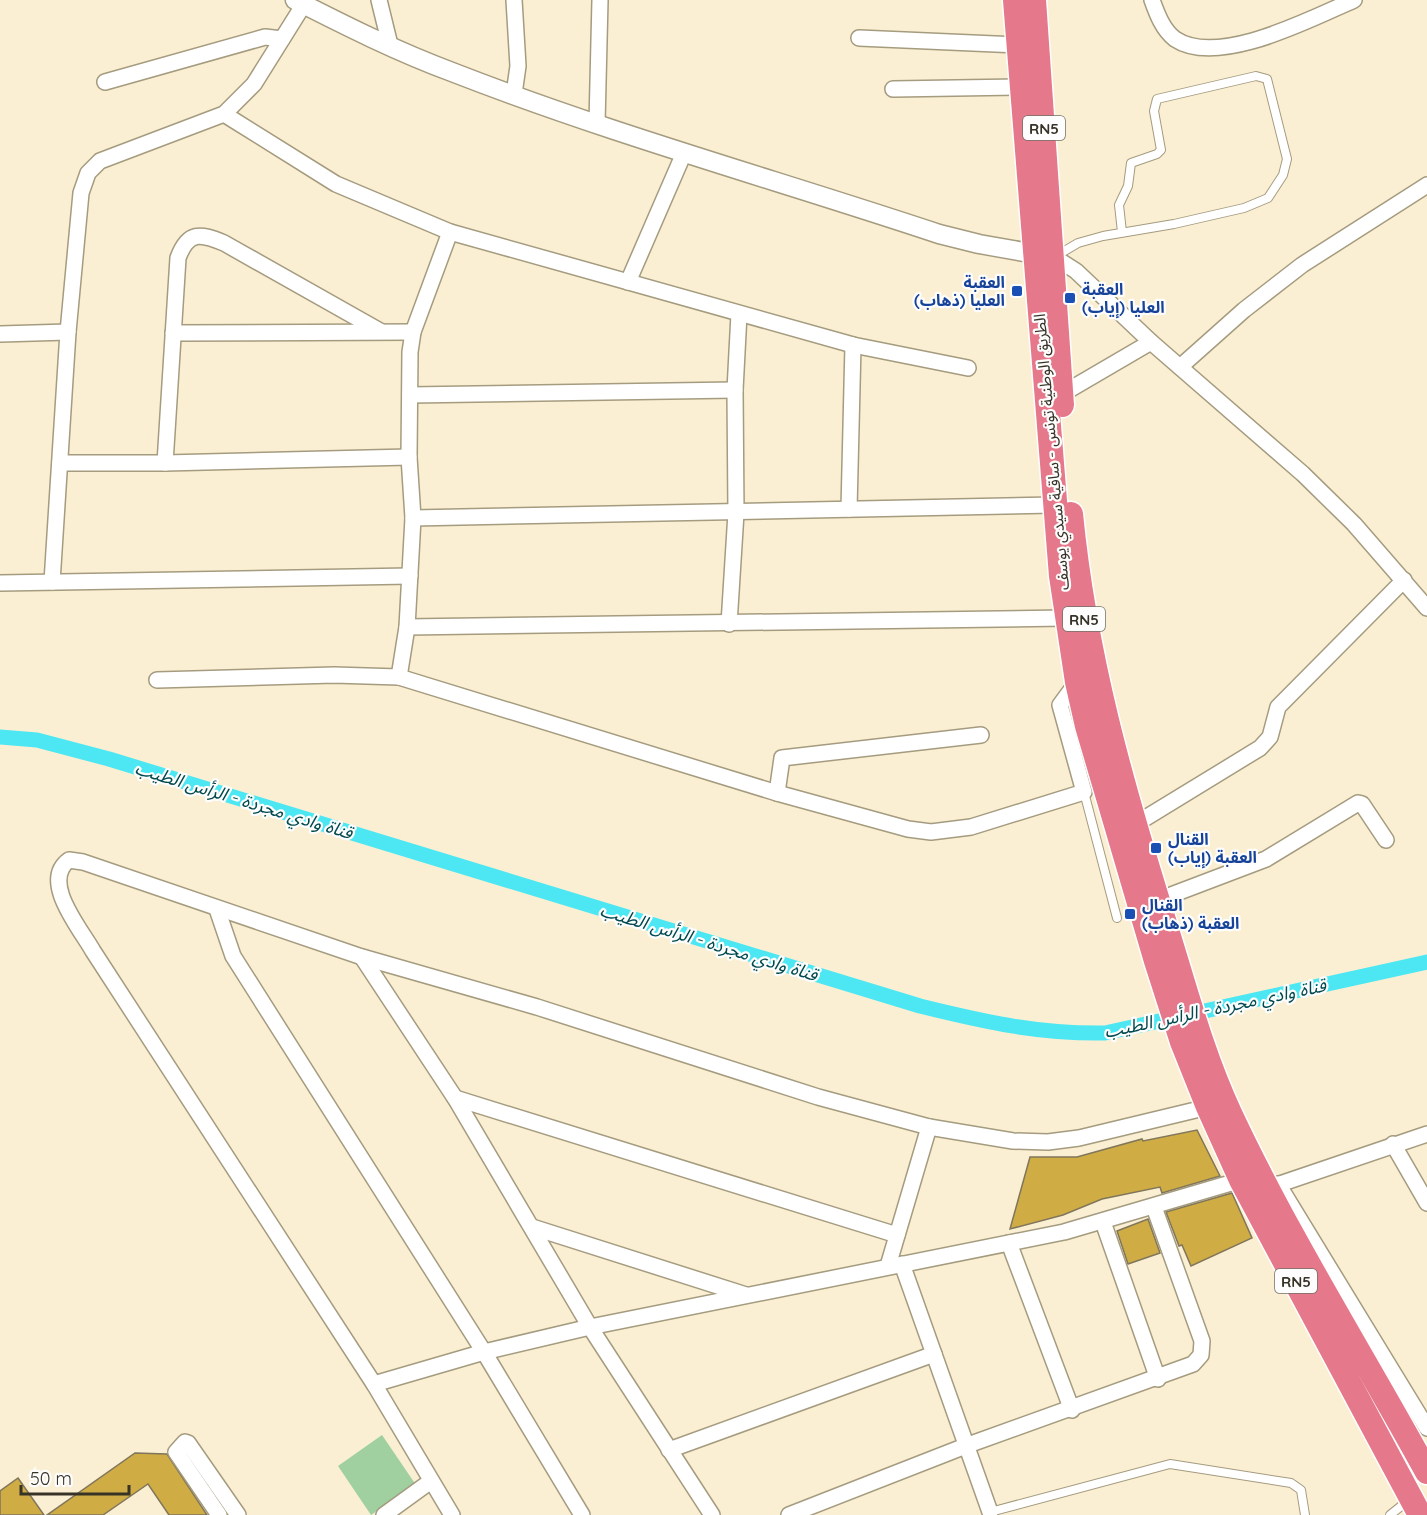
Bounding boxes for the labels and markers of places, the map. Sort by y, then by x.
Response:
place label: العقبة العليا (ذهاب) [914,272,1005,310]
place label: العقبة العليا (إياب) [1082,279,1165,319]
marker: العقبة العليا (ذهاب) [1010,284,1024,298]
marker: العقبة العليا (إياب) [1063,291,1077,305]
place label: القنال العقبة (إياب) [1168,829,1257,869]
marker: القنال العقبة (إياب) [1149,841,1163,855]
place label: القنال العقبة (ذهاب) [1142,895,1239,933]
marker: القنال العقبة (ذهاب) [1123,907,1137,921]

